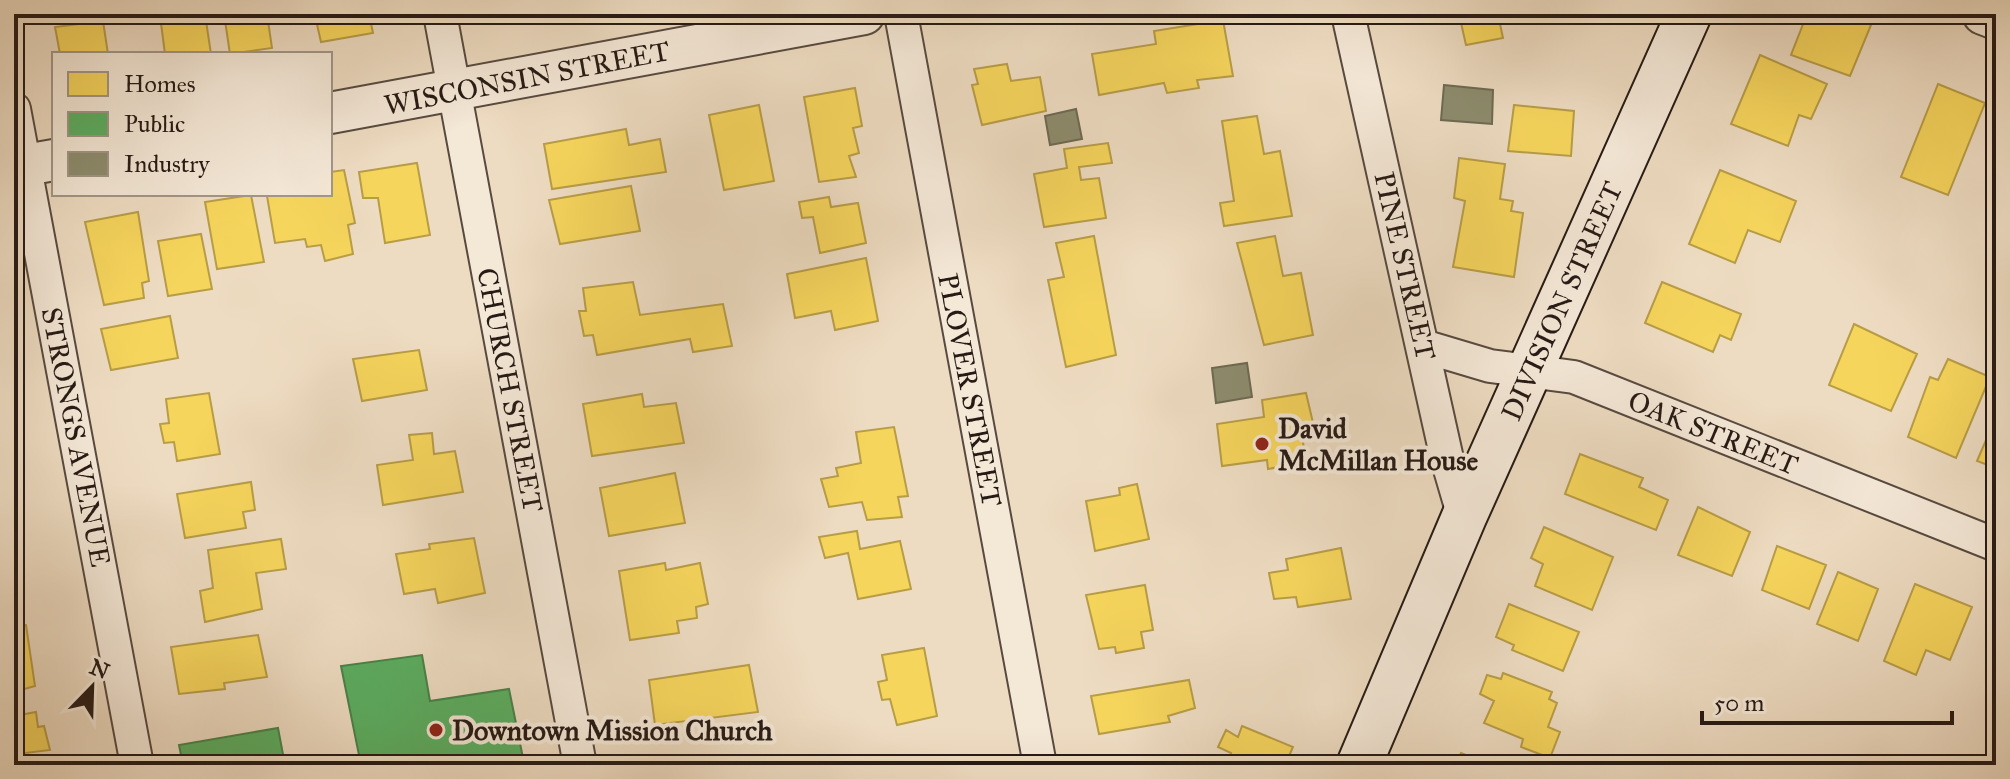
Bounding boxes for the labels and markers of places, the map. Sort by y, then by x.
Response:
place label: David McMillan House [1278,411,1478,478]
marker: David McMillan House [1253,435,1271,453]
place label: Downtown Mission Church [452,713,773,748]
marker: Downtown Mission Church [427,721,445,739]

